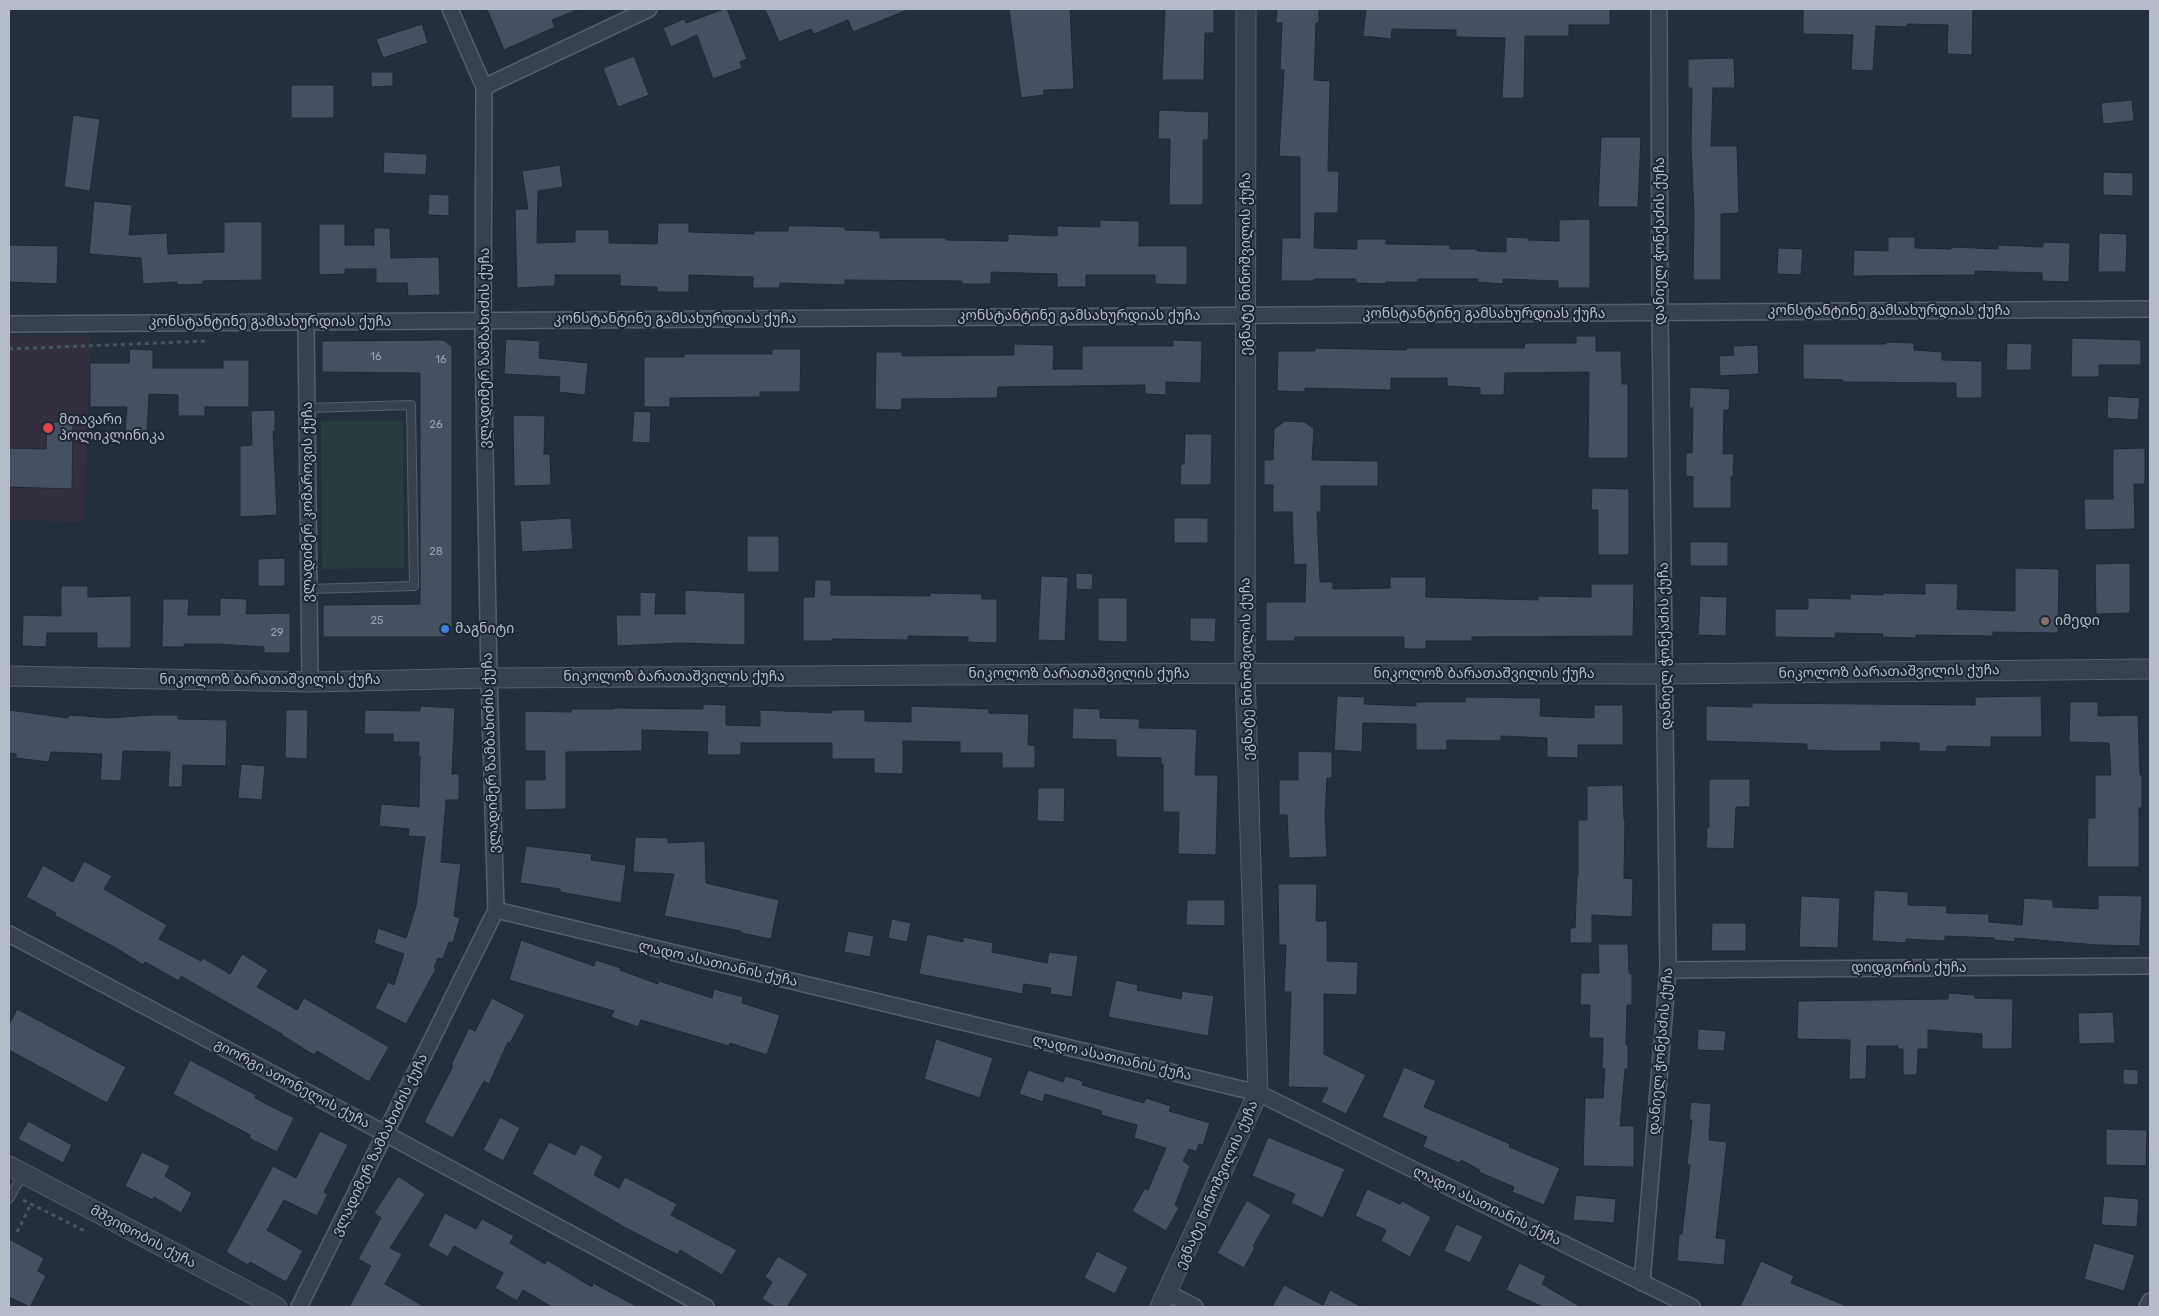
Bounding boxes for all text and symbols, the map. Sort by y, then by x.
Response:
street label: დანიელ ჭონქაძის ქუჩა [1652,157,1668,325]
street label: ეგნატე ნინოშვილის ქუჩა [1238,172,1254,356]
street label: ვლადიმერ ზამბახიძის ქუჩა [477,248,493,448]
street label: კონსტანტინე გამსახურდიას ქუჩა [1768,303,2010,319]
street label: კონსტანტინე გამსახურდიას ქუჩა [1363,306,1605,322]
street label: კონსტანტინე გამსახურდიას ქუჩა [958,308,1200,324]
street label: კონსტანტინე გამსახურდიას ქუჩა [554,311,796,327]
street label: კონსტანტინე გამსახურდიას ქუჩა [149,314,391,330]
house number: 16 [370,350,382,364]
house number: 16 [435,353,447,367]
street label: ვლადიმერ კომაროვის ქუჩა [300,402,316,602]
place label: მთავარი პოლიკლინიკა [59,412,165,444]
house number: 26 [429,418,443,432]
marker: მთავარი პოლიკლინიკა [41,421,55,435]
house number: 28 [429,545,443,559]
street label: დანიელ ჭონქაძის ქუჩა [1655,562,1675,730]
street label: ეგნატე ნინოშვილის ქუჩა [1237,577,1257,761]
place label: იმედი [2055,613,2100,629]
house number: 25 [371,614,383,628]
marker: იმედი [2039,615,2051,627]
place label: მაგნიტი [455,621,514,637]
marker: მაგნიტი [439,623,451,635]
house number: 29 [271,626,283,640]
street label: ვლადიმერ ზამბახიძის ქუჩა [479,652,503,854]
street label: ნიკოლოზ ბარათაშვილის ქუჩა [1778,662,2000,682]
street label: ნიკოლოზ ბარათაშვილის ქუჩა [968,666,1190,682]
street label: ნიკოლოზ ბარათაშვილის ქუჩა [1373,666,1595,682]
street label: ნიკოლოზ ბარათაშვილის ქუჩა [563,669,785,685]
street label: ნიკოლოზ ბარათაშვილის ქუჩა [159,672,381,688]
street label: ლადო ასათიანის ქუჩა [637,937,799,991]
street label: დიდგორის ქუჩა [1851,960,1967,976]
street label: დანიელ ჭონქაძის ქუჩა [1645,967,1677,1135]
street label: ლადო ასათიანის ქუჩა [1031,1031,1193,1085]
street label: გიორგი ათონელის ქუჩა [211,1036,373,1132]
street label: ვლადიმერ ზამბახიძის ქუჩა [328,1051,432,1239]
street label: ეგნატე ნინოშვილის ქუჩა [1172,1098,1262,1272]
street label: ლადო ასათიანის ქუჩა [1410,1163,1564,1249]
street label: მშვიდობის ქუჩა [87,1202,199,1272]

